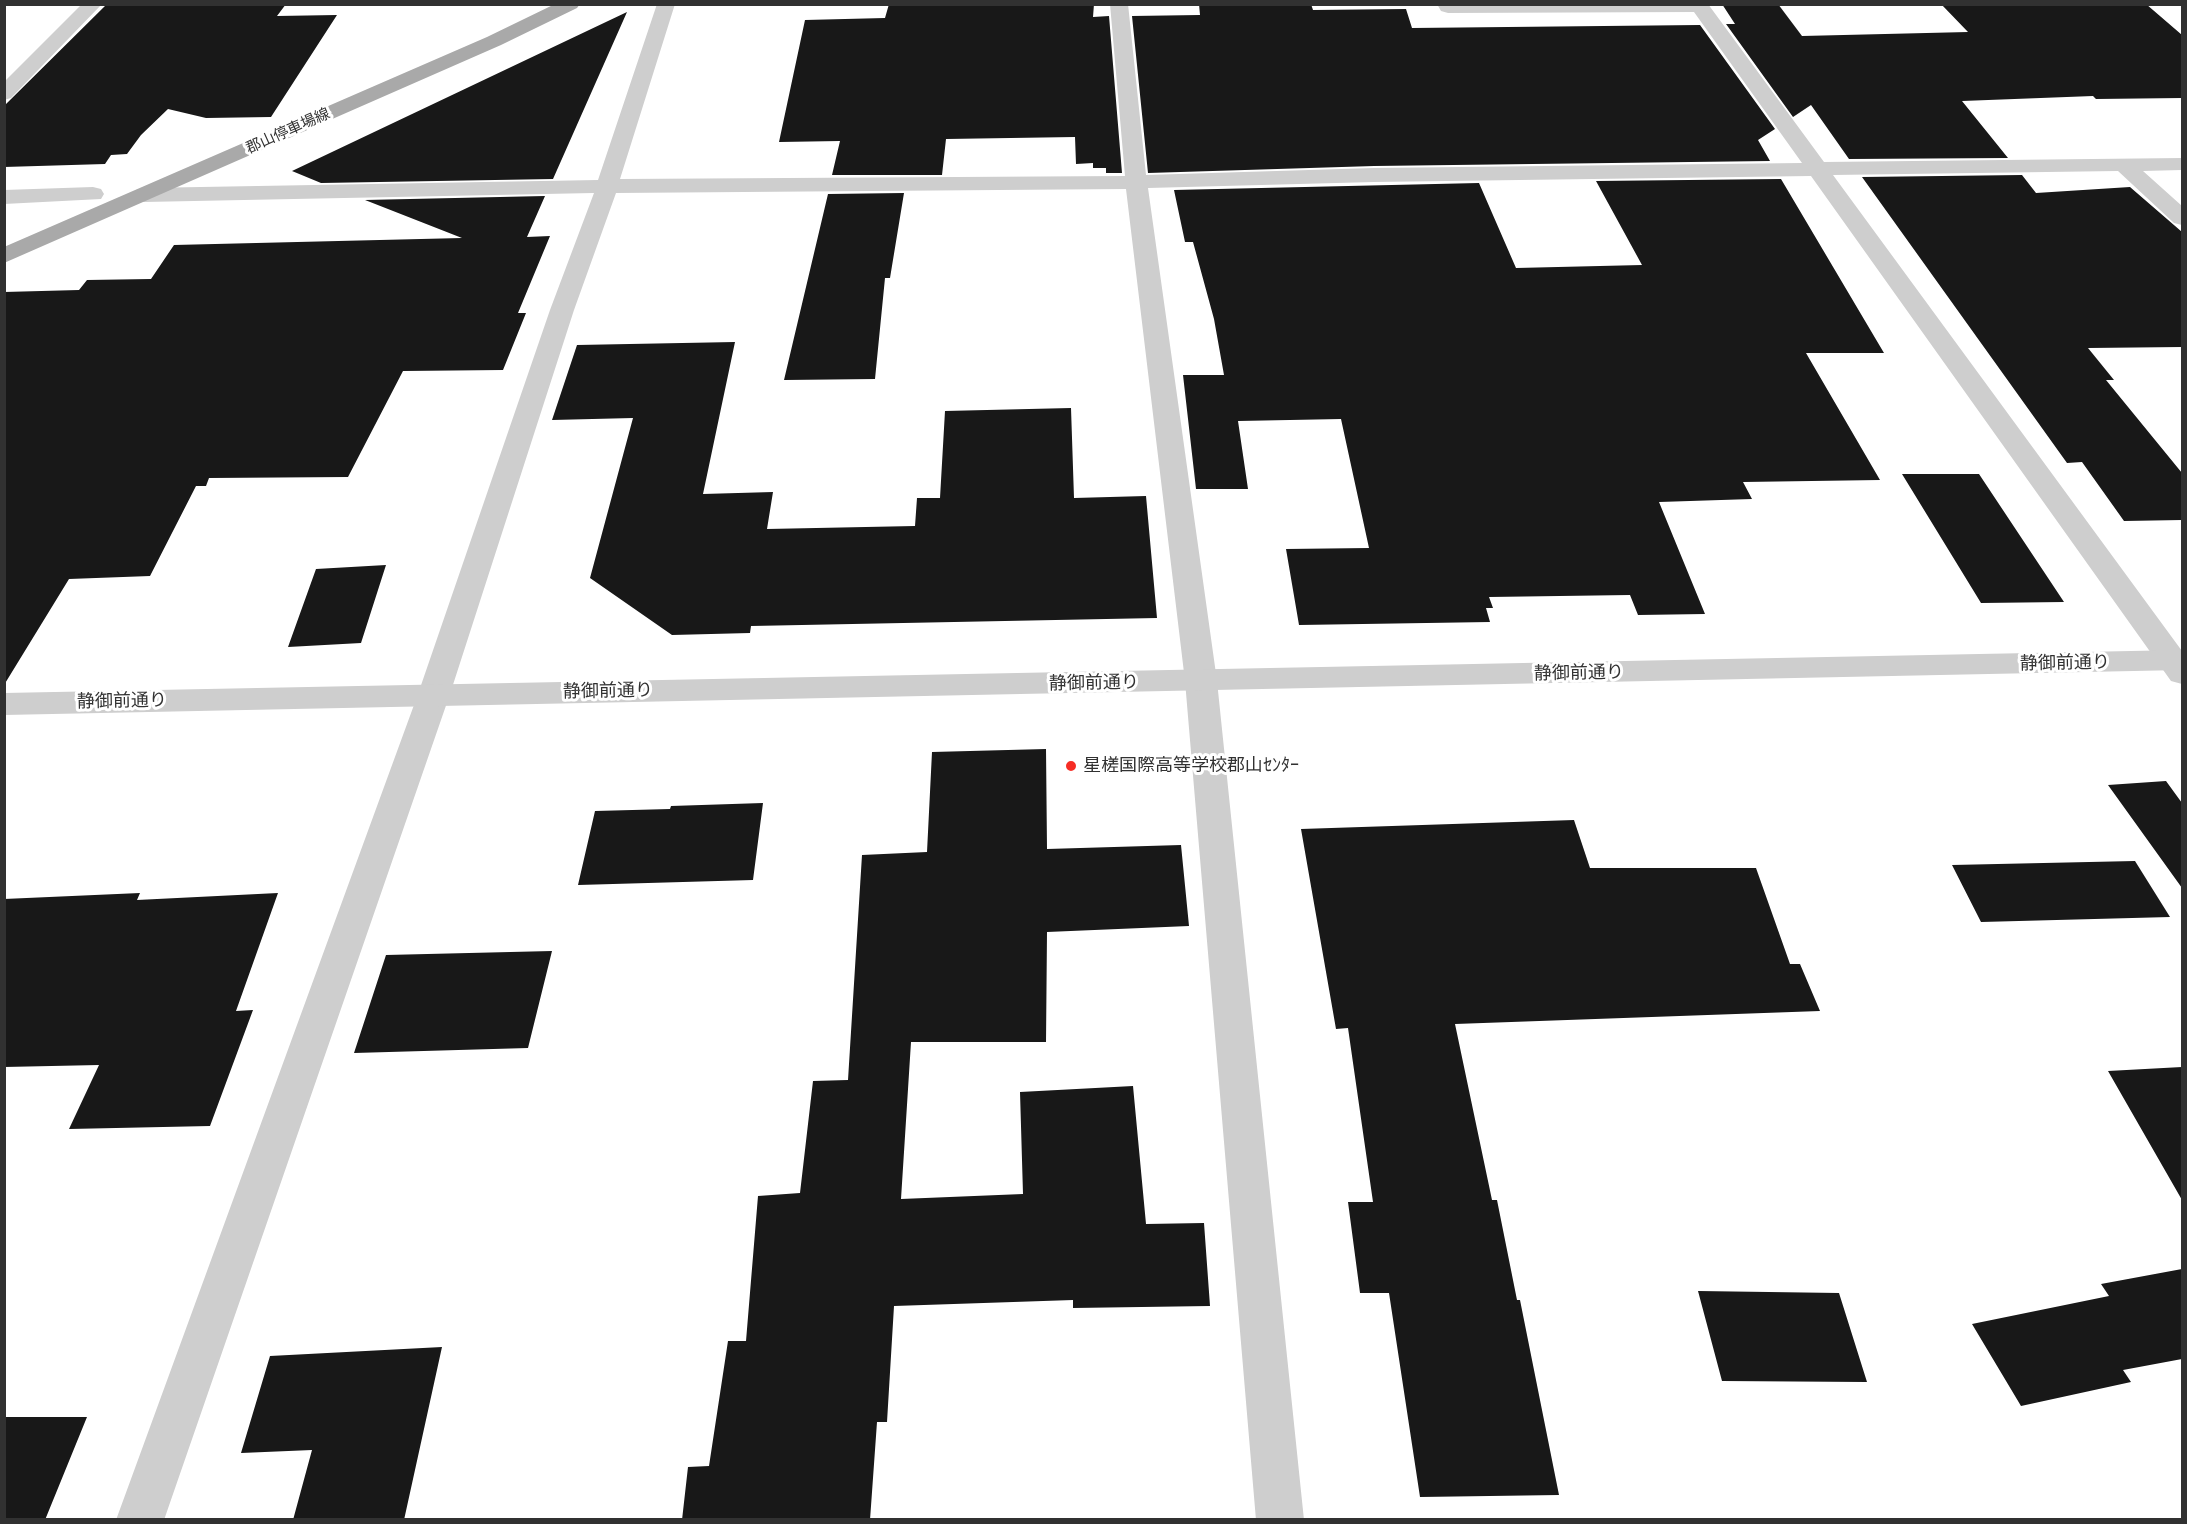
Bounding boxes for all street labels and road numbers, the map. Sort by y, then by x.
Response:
street label: 郡山停車場線 [243,104,333,158]
street label: 静御前通り [2020,651,2110,675]
street label: 静御前通り [1534,661,1624,685]
street label: 静御前通り [1049,671,1139,695]
street label: 静御前通り [563,679,653,703]
street label: 静御前通り [77,689,167,713]

